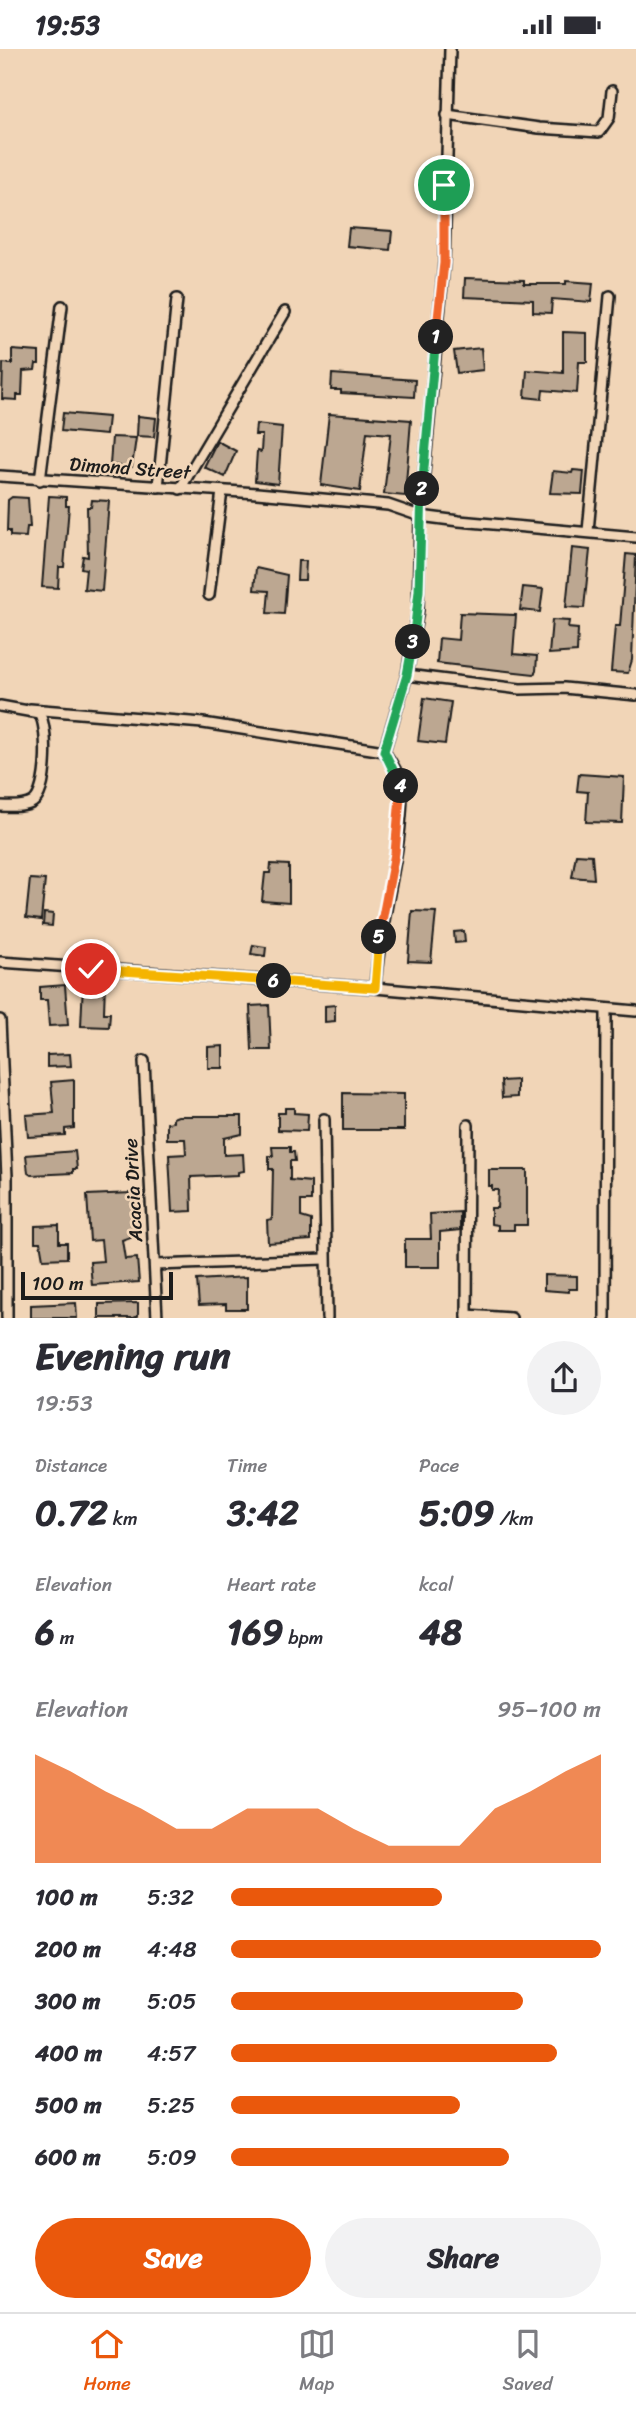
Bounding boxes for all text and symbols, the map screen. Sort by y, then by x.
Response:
text: 19:53 [35,2,100,48]
pin [414,155,474,215]
icon: arrive [425,166,463,204]
pin: 1 [418,319,453,355]
text: 1 [431,320,440,353]
street label: Dimond Street [68,447,193,489]
pin: 2 [404,471,440,507]
text: 2 [416,472,427,505]
pin: 3 [396,625,430,659]
text: 3 [407,625,418,658]
pin: 4 [384,769,418,803]
text: 4 [395,769,406,802]
pin: 5 [362,919,396,955]
text: 5 [373,920,384,953]
pin [61,939,121,999]
icon: check [72,950,110,988]
pin: 6 [256,963,292,999]
text: 6 [268,964,279,997]
street label: Acacia Drive [114,1137,152,1244]
text: 100 m [32,1267,84,1300]
scale bar [21,1269,173,1301]
text: Evening run [35,1323,231,1390]
button: share [527,1341,601,1415]
text: 19:53 [35,1383,93,1424]
text: Distance [35,1449,107,1482]
text: Time [227,1449,267,1482]
text: Pace [419,1449,459,1482]
text: 0.72 [35,1482,108,1544]
text: 3:42 [227,1482,299,1544]
text: 5:09 [419,1482,495,1544]
text: km [108,1502,138,1535]
text: /km [495,1502,534,1535]
text: Elevation [35,1568,112,1601]
text: Heart rate [227,1568,316,1601]
text: kcal [419,1568,454,1601]
text: 6 [35,1601,55,1663]
text: 169 [227,1601,283,1663]
text: 48 [419,1601,462,1663]
text: m [55,1621,74,1654]
text: bpm [283,1621,323,1654]
text: Elevation [35,1689,128,1730]
text: 95–100 m [497,1689,601,1730]
text: 100 m [35,1877,98,1918]
text: 5:32 [147,1877,194,1918]
text: 200 m [35,1929,101,1970]
text: 4:48 [147,1929,197,1970]
text: 300 m [35,1981,100,2022]
text: 5:05 [147,1981,197,2022]
text: 400 m [35,2033,102,2074]
text: 4:57 [147,2033,196,2074]
text: 500 m [35,2085,102,2126]
text: 5:25 [147,2085,195,2126]
text: 600 m [35,2137,101,2178]
text: 5:09 [147,2137,197,2178]
button: Save [35,2218,311,2298]
button: Share [325,2218,601,2298]
tab: Home [83,2325,131,2400]
tab: Map [298,2325,336,2400]
tab: Saved [503,2325,553,2400]

